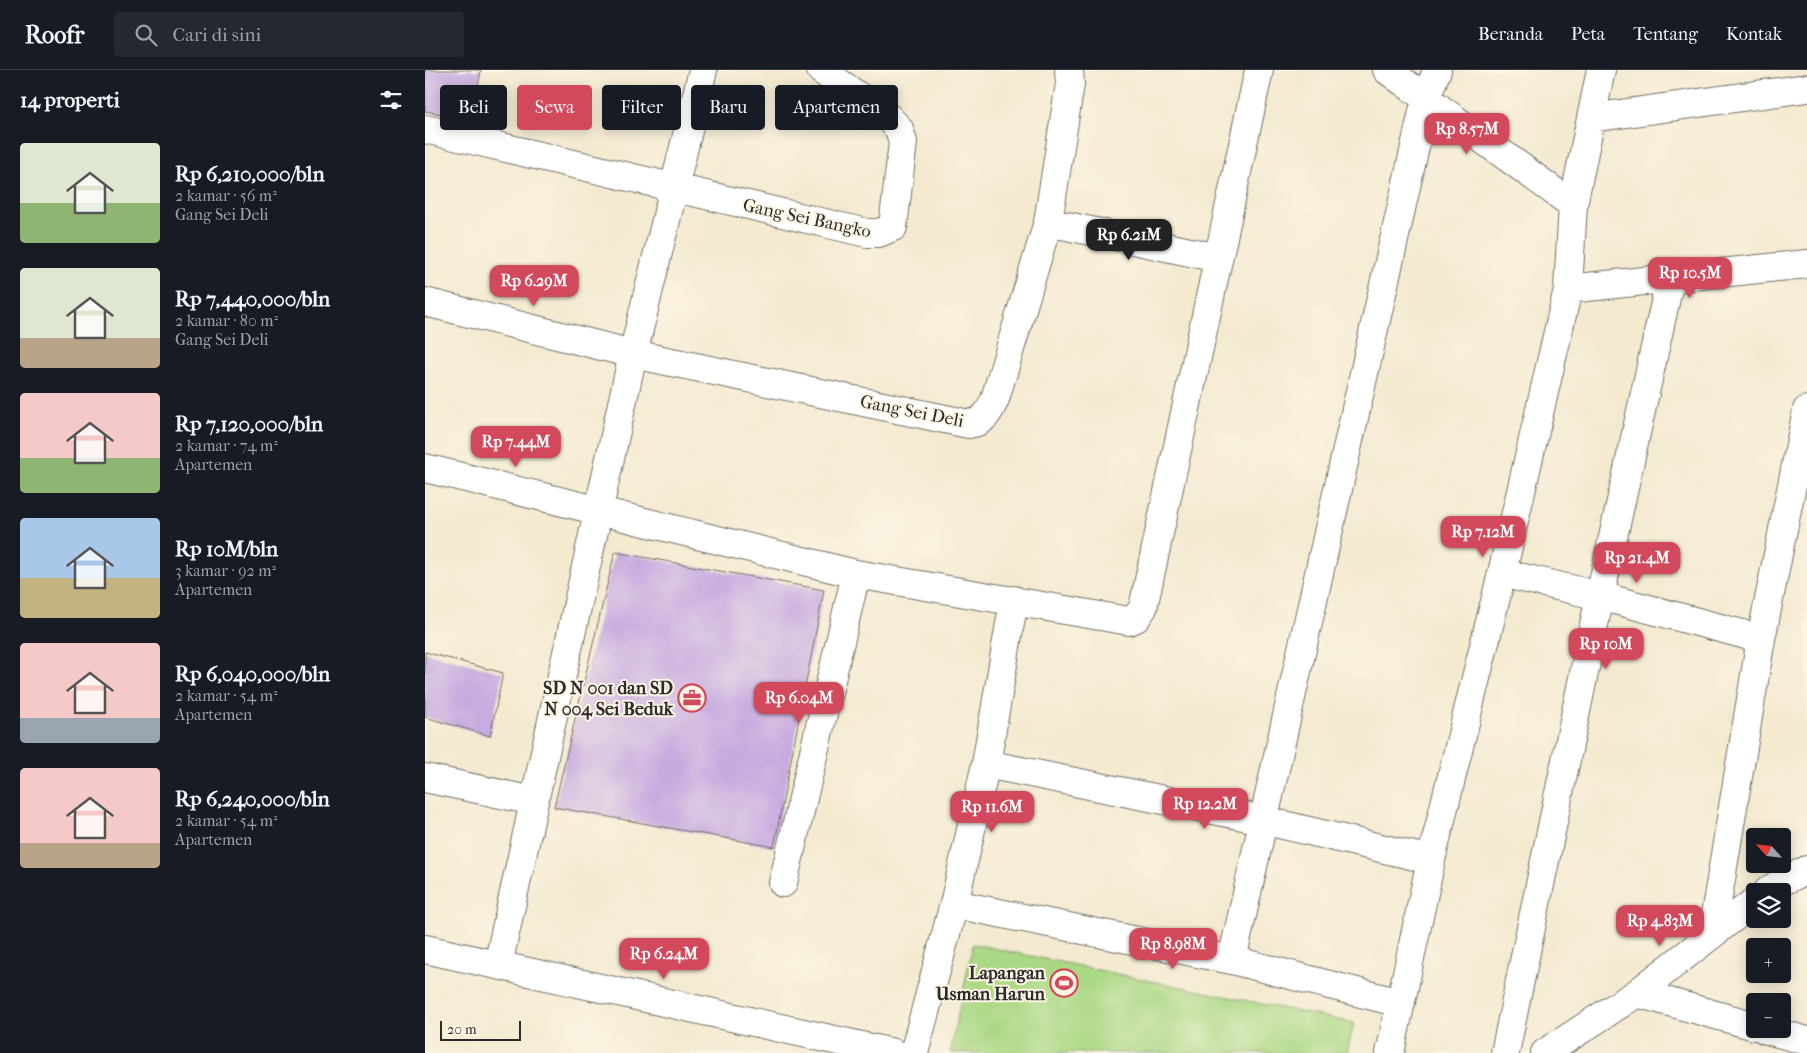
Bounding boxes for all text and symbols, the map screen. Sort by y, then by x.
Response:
search box [114,12,464,57]
text: Roofr [25,21,84,49]
icon: search [132,21,160,49]
text: Cari di sini [172,24,261,46]
text: Beranda [1478,24,1543,45]
text: Peta [1571,24,1605,45]
text: Tentang [1633,24,1698,45]
text: Kontak [1726,24,1782,45]
chip: Beli [440,85,507,130]
chip: Sewa [517,85,592,130]
chip: Filter [602,85,681,130]
chip: Baru [691,85,765,130]
chip: Apartemen [775,85,898,130]
icon: filters [377,86,405,114]
text: 14 properti [20,88,120,112]
pin: Rp 8.57M [1415,112,1519,155]
text: Rp 8.57M [1435,119,1499,138]
text: Rp 6,210,000/bln [175,162,325,186]
icon: home [60,163,120,223]
text: 2 kamar · 56 m² [175,186,277,205]
street label: Gang Sei Bangko [741,195,873,242]
text: Gang Sei Deli [175,205,269,224]
pin: Rp 6.21M [1077,218,1181,261]
text: Rp 6.21M [1097,225,1161,244]
pin: Rp 10.5M [1638,256,1742,299]
text: Rp 10.5M [1659,263,1721,282]
pin: Rp 6.29M [482,264,586,307]
text: Rp 6.29M [501,271,567,290]
text: Rp 7,440,000/bln [175,287,330,311]
icon: home [60,288,120,348]
text: 2 kamar · 80 m² [175,311,278,330]
text: Gang Sei Deli [175,330,269,349]
street label: Gang Sei Deli [858,391,966,432]
text: Rp 7,120,000/bln [175,412,323,436]
icon: home [60,413,120,473]
pin: Rp 7.44M [464,426,568,468]
text: Rp 7.44M [482,432,550,451]
text: 2 kamar · 74 m² [175,436,278,455]
text: Apartemen [175,455,252,474]
pin: Rp 7.12M [1431,516,1535,558]
text: Rp 7.12M [1452,522,1514,541]
text: Rp 10M/bln [175,537,278,561]
icon: home [60,538,120,598]
pin: Rp 21.4M [1585,542,1689,584]
text: Rp 21.4M [1604,548,1670,567]
text: 3 kamar · 92 m² [175,561,276,580]
text: Apartemen [175,580,252,599]
pin: Rp 10M [1565,628,1647,670]
text: Rp 10M [1580,634,1632,653]
text: Rp 6,040,000/bln [175,662,330,686]
icon: home [60,663,120,723]
place label: SD N 001 dan SD N 004 Sei Beduk [543,678,674,720]
pin: Rp 6.04M [747,682,851,724]
office icon: SD N 001 dan SD N 004 Sei Beduk [677,683,707,713]
text: 2 kamar · 54 m² [175,686,277,705]
text: Rp 6.04M [765,688,833,707]
text: Apartemen [175,705,252,724]
text: Rp 6,240,000/bln [175,787,330,811]
icon: home [60,788,120,848]
pin: Rp 12.2M [1153,788,1257,830]
pin: Rp 11.6M [940,790,1044,833]
text: Rp 12.2M [1173,794,1237,813]
text: Rp 11.6M [961,797,1023,816]
text: 2 kamar · 54 m² [175,811,277,830]
north arrow [1746,828,1791,872]
map controls [1746,828,1791,1038]
text: Apartemen [175,830,252,849]
button: layers [1746,883,1791,928]
pin: Rp 4.83M [1608,904,1712,947]
text: Rp 4.83M [1627,911,1693,930]
pin: Rp 8.98M [1121,928,1225,970]
text: Rp 8.98M [1140,934,1206,953]
pin: Rp 6.24M [612,938,716,980]
button: + [1746,938,1791,983]
text: Rp 6.24M [630,944,698,963]
place label: Lapangan Usman Harun [935,963,1046,1005]
sports icon: Lapangan Usman Harun [1049,968,1079,998]
button: − [1746,993,1791,1038]
scale bar [440,1018,521,1041]
text: 20 m [447,1021,477,1038]

